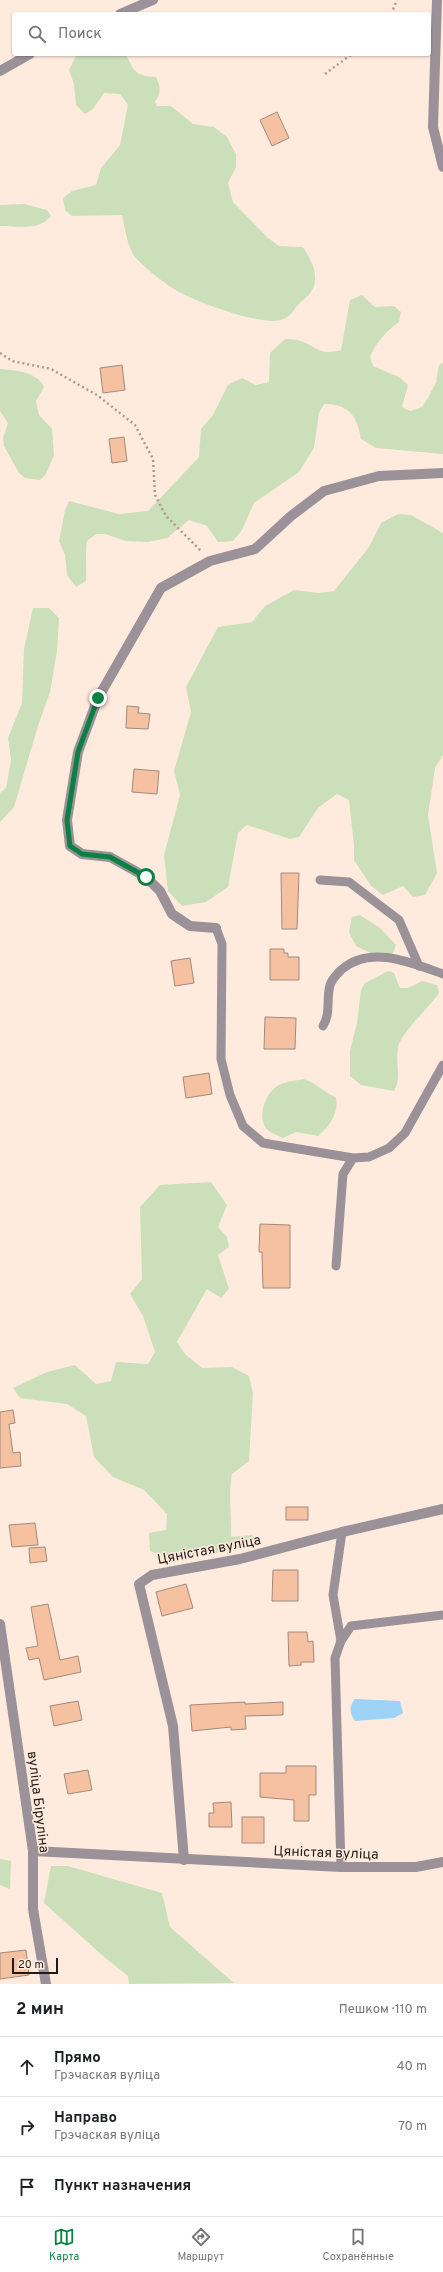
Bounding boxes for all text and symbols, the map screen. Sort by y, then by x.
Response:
search box [12,12,431,56]
icon: search [26,23,48,45]
text: Поиск [58,25,102,44]
route end [89,689,107,707]
route start [137,868,155,886]
street label: Цяністая вуліца [156,1532,263,1569]
street label: вуліца Біруліна [23,1750,52,1854]
street label: Цяністая вуліца [273,1843,379,1864]
scale bar [12,1956,58,1975]
text: 20 m [18,1958,44,1972]
text: 2 мин [16,1999,64,2021]
text: Пешком · 110 m [339,2002,427,2018]
text: Прямо [54,2049,101,2068]
icon: ahead [16,2056,38,2078]
text: 40 m [397,2059,427,2075]
text: Грэчаская вуліца [54,2068,160,2084]
text: Направо [54,2109,117,2128]
icon: right [16,2116,38,2138]
text: 70 m [398,2119,427,2135]
text: Грэчаская вуліца [54,2128,160,2144]
icon: arrive [16,2176,38,2198]
text: Пункт назначения [54,2177,191,2196]
tab: Карта [49,2226,79,2264]
tab: Маршрут [177,2226,224,2264]
tab: Сохранённые [323,2226,394,2264]

